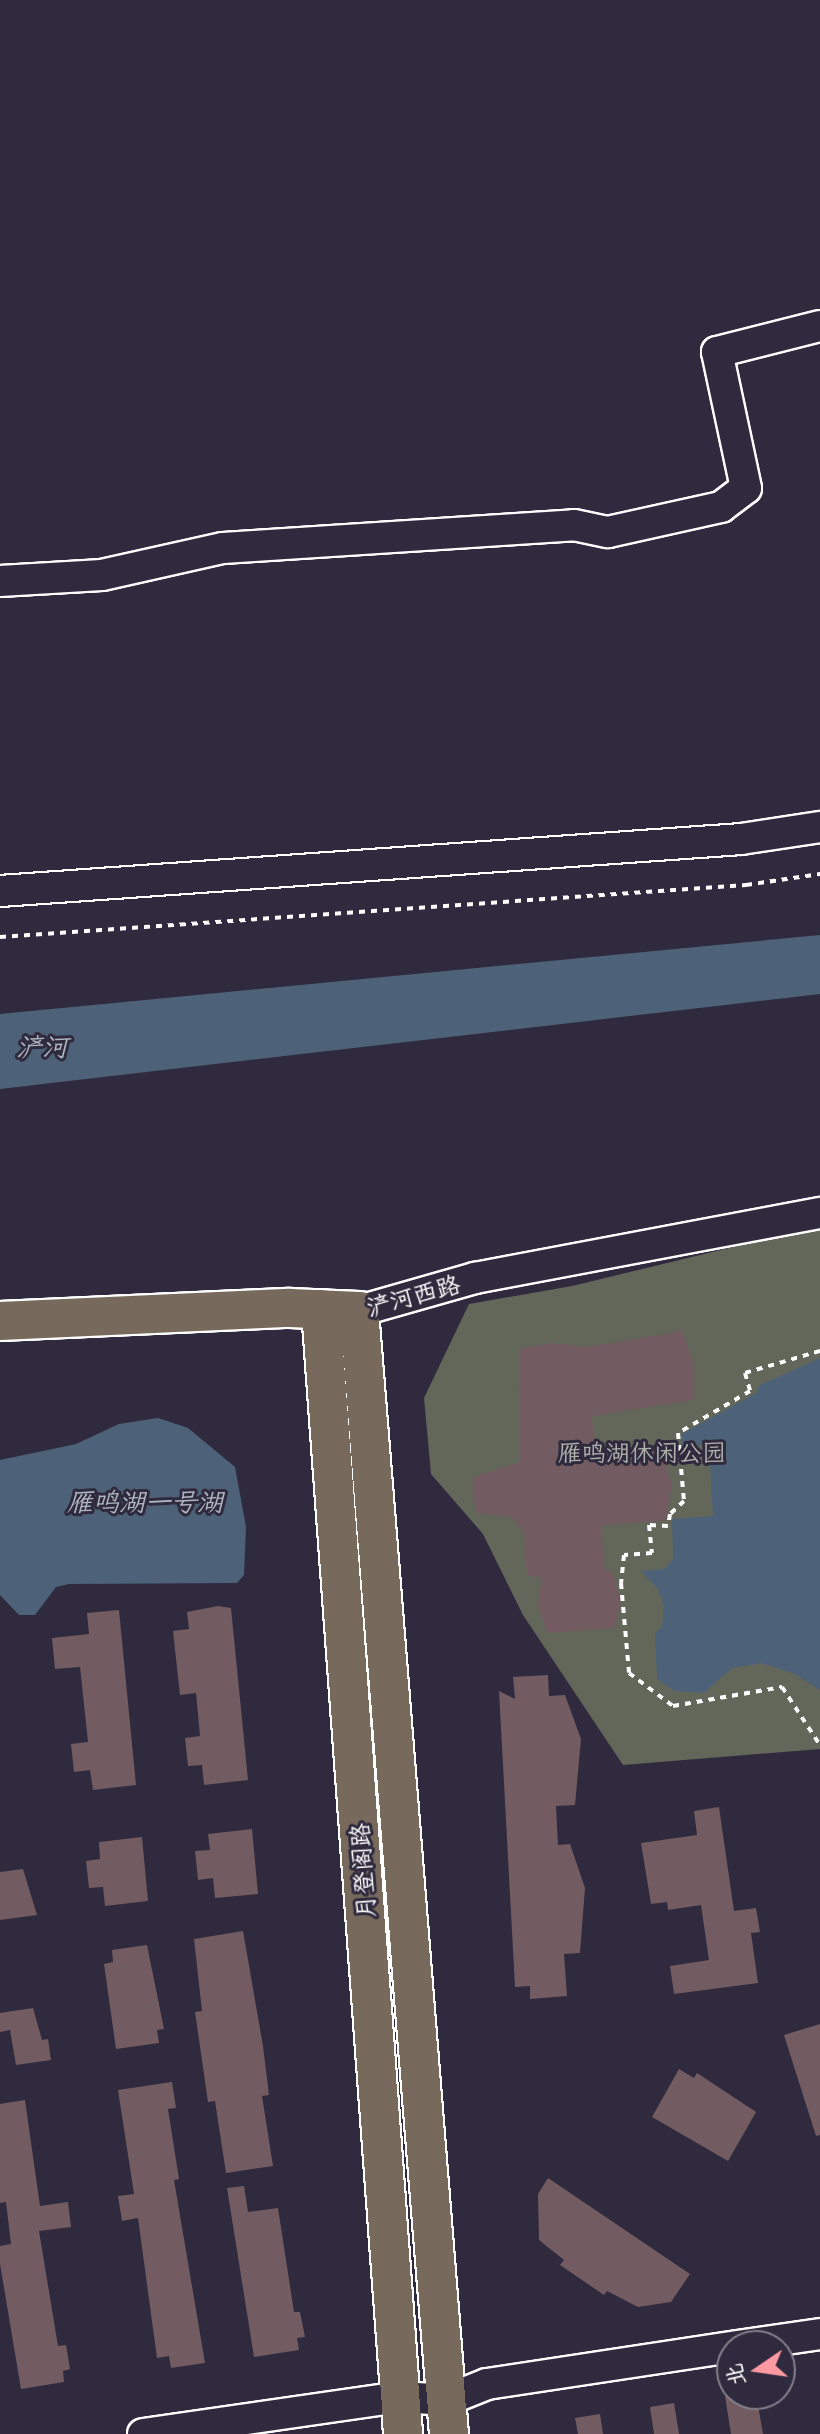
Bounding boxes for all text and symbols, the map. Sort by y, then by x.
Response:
water label: 浐河 [16,1031,68,1063]
street label: 浐河西路 [363,1269,463,1321]
park label: 雁鸣湖休闲公园 [558,1438,726,1466]
water label: 雁鸣湖一号湖 [67,1486,223,1518]
street label: 月登阁路 [344,1822,380,1920]
north arrow [716,2330,796,2410]
text: 北 [717,2361,751,2389]

